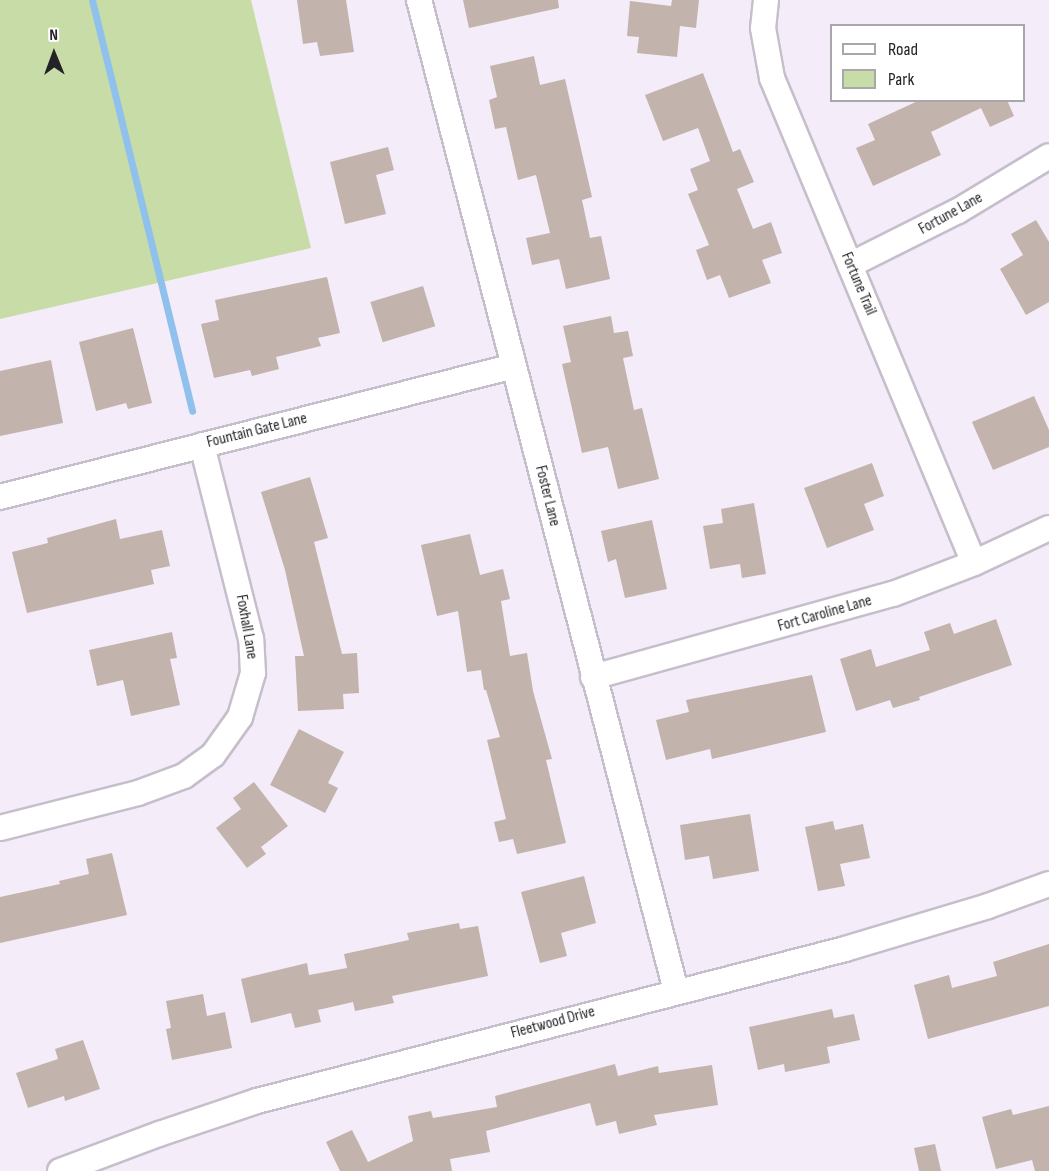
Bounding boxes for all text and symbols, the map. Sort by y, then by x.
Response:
north arrow [24,24,84,84]
legend [830,24,1025,102]
text: N [49,26,58,45]
text: Road [888,39,918,60]
text: Park [888,69,914,90]
street label: Fortune Lane [916,189,986,239]
street label: Fortune Trail [836,250,880,318]
street label: Fountain Gate Lane [205,409,309,453]
street label: Foster Lane [530,464,564,528]
street label: Fort Caroline Lane [776,591,874,637]
street label: Foxhall Lane [231,593,261,661]
street label: Fleetwood Drive [509,1003,597,1043]

